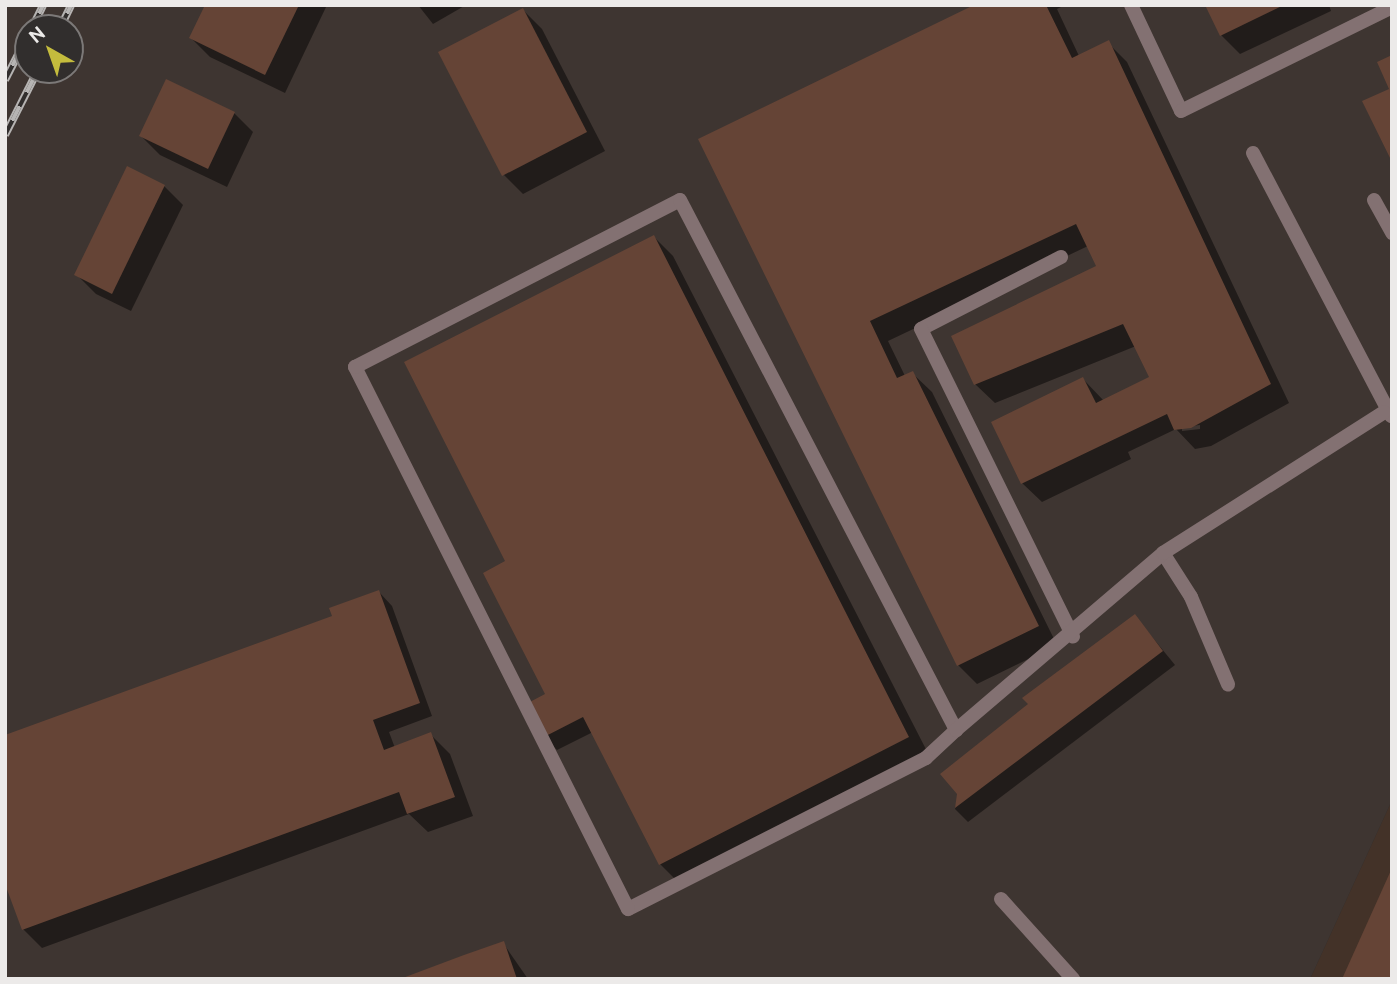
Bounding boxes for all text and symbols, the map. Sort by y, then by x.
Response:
north arrow [14,14,84,84]
text: N [24,21,49,47]

